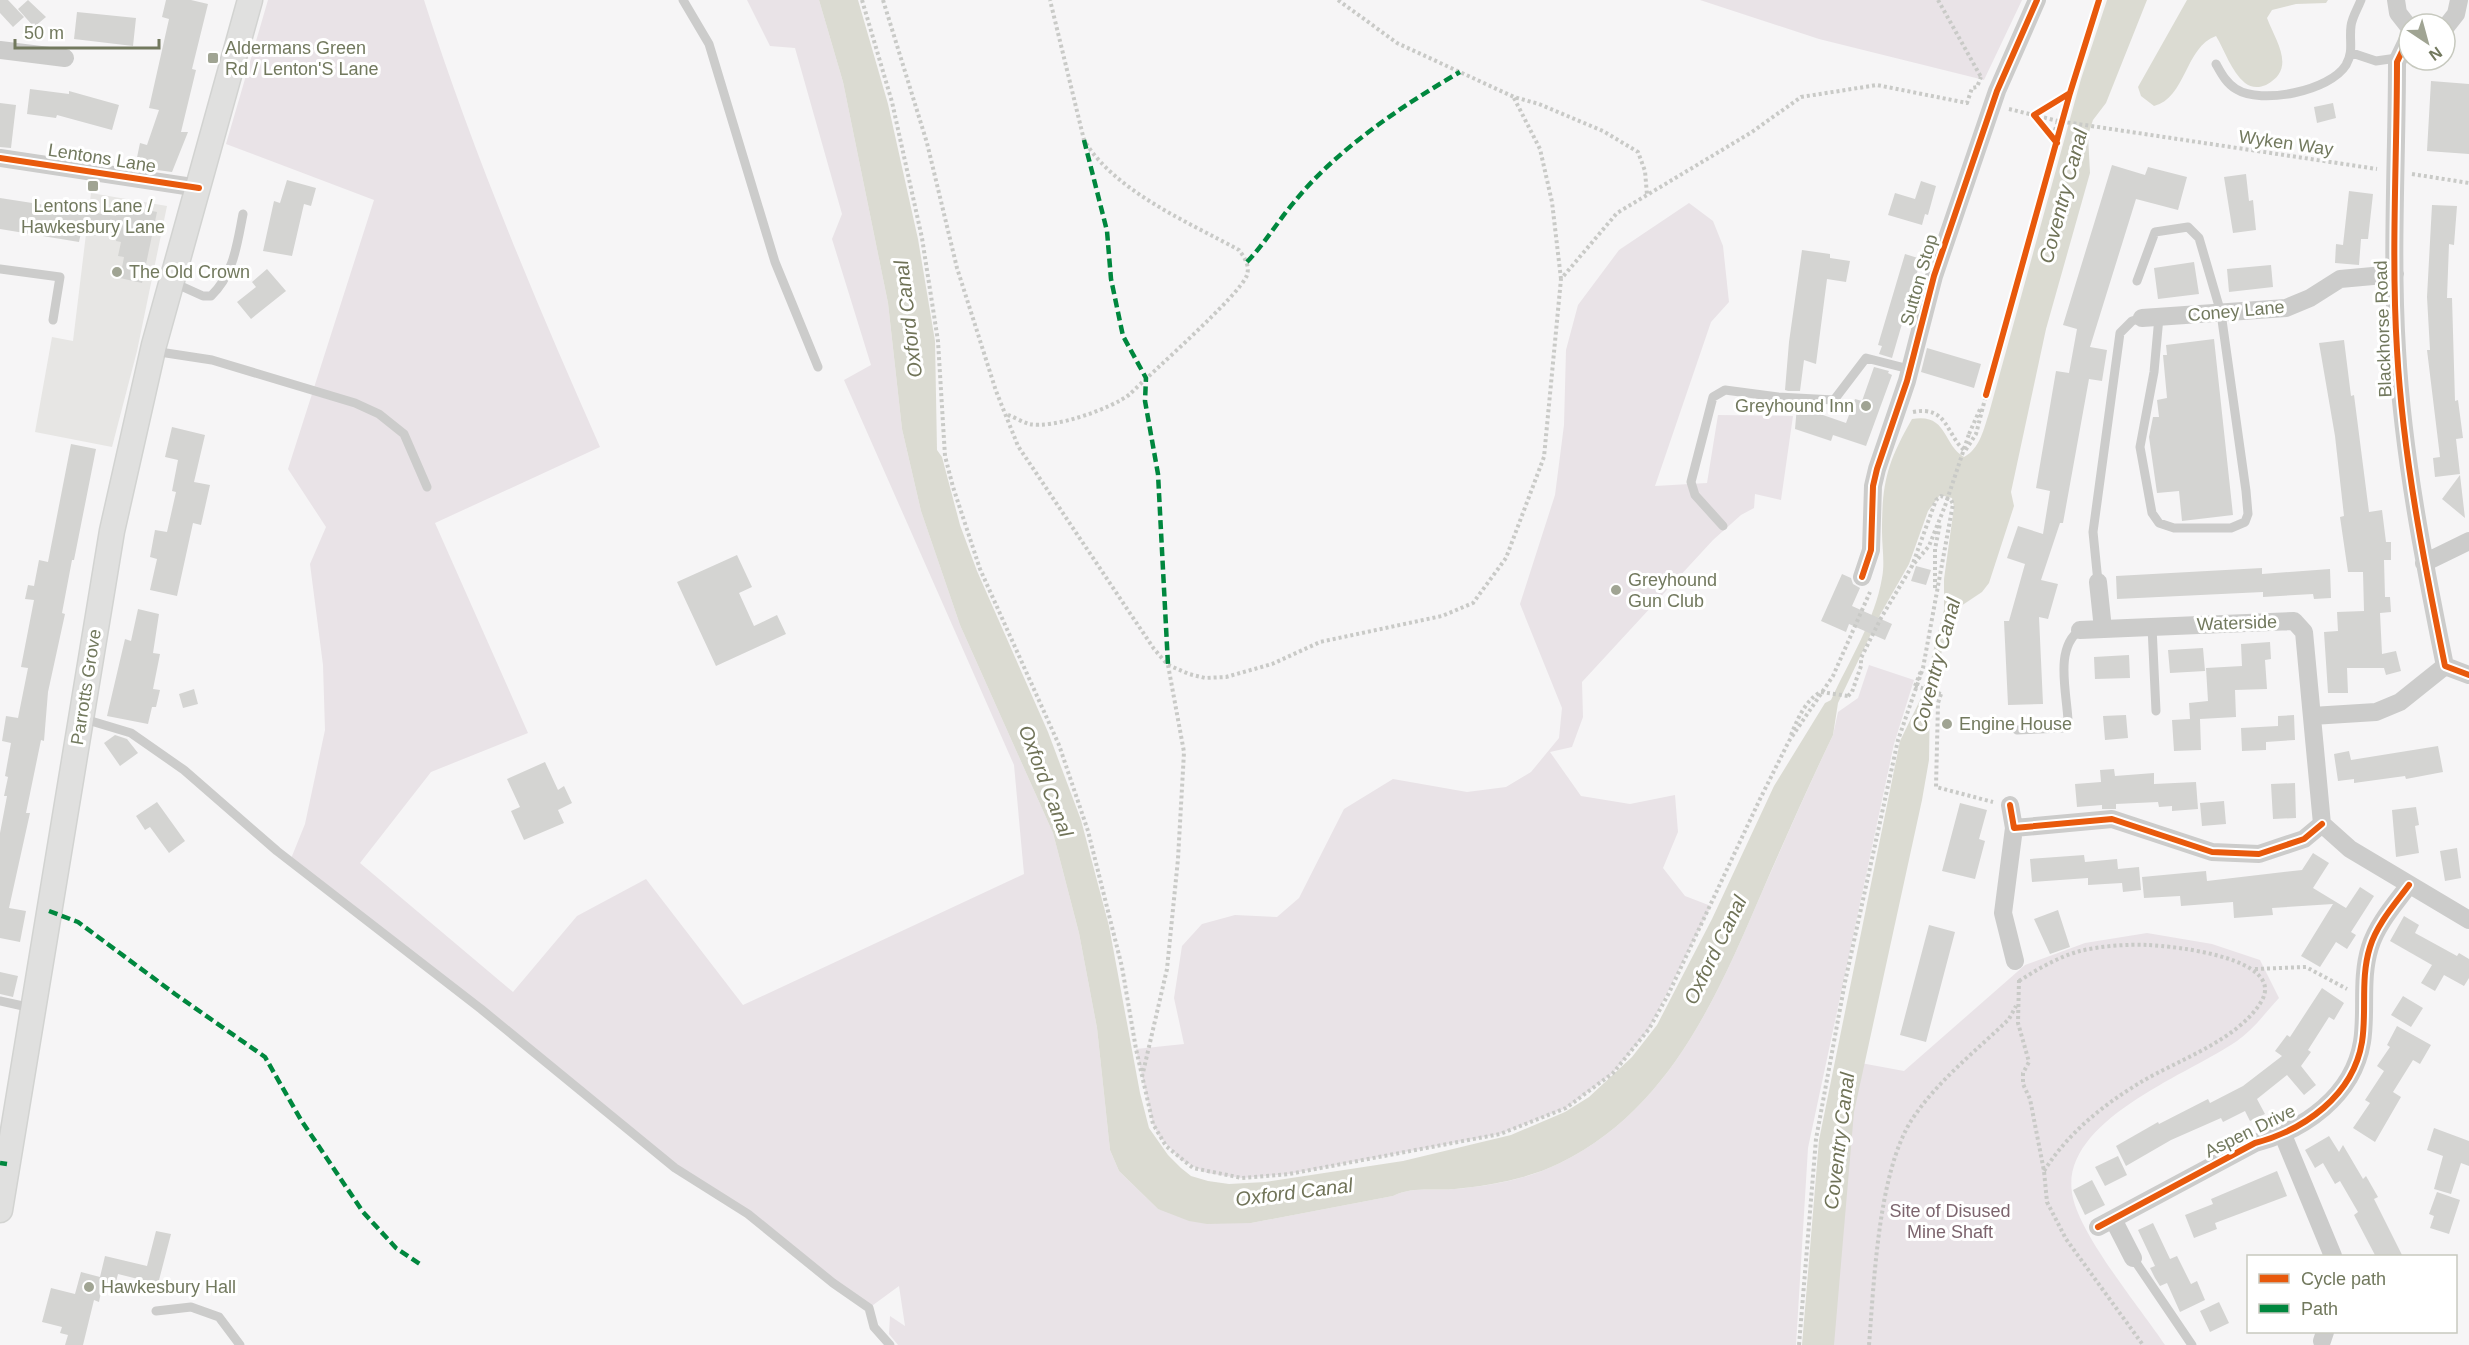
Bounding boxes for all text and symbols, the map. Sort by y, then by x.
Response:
scale bar [15,12,159,50]
north arrow [2397,12,2457,72]
text: 50 m [24,23,64,43]
place label: Aldermans Green Rd / Lenton'S Lane [225,38,379,79]
text: N [2426,43,2445,64]
marker: Aldermans Green Rd / Lenton'S Lane [206,51,220,65]
water label: Coventry Canal [2035,126,2092,265]
street label: Wyken Way [2237,126,2335,160]
street label: Lentons Lane [47,140,157,176]
marker: Lentons Lane / Hawkesbury Lane [86,179,100,193]
place label: Lentons Lane / Hawkesbury Lane [21,196,165,237]
street label: Sutton Stop [1896,232,1942,328]
water label: Oxford Canal [890,259,926,379]
street label: Blackhorse Road [2371,260,2395,398]
place label: The Old Crown [129,262,250,282]
marker: The Old Crown [110,265,124,279]
street label: Coney Lane [2187,297,2285,325]
place label: Greyhound Inn [1735,396,1854,416]
marker: Greyhound Inn [1859,399,1873,413]
place label: Greyhound Gun Club [1628,570,1717,611]
marker: Greyhound Gun Club [1609,583,1623,597]
water label: Coventry Canal [1908,595,1965,734]
street label: Waterside [2196,612,2278,634]
street label: Parrotts Grove [67,628,105,746]
place label: Engine House [1959,714,2072,734]
marker: Engine House [1940,717,1954,731]
water label: Oxford Canal [1015,722,1078,840]
water label: Oxford Canal [1679,892,1751,1008]
water label: Coventry Canal [1820,1071,1858,1211]
street label: Aspen Drive [2202,1101,2298,1161]
water label: Oxford Canal [1234,1174,1354,1210]
park label: Site of Disused Mine Shaft [1889,1201,2011,1242]
legend [2247,1255,2457,1333]
text: Cycle path [2301,1269,2386,1289]
place label: Hawkesbury Hall [101,1277,236,1297]
marker: Hawkesbury Hall [82,1280,96,1294]
text: Path [2301,1299,2338,1319]

